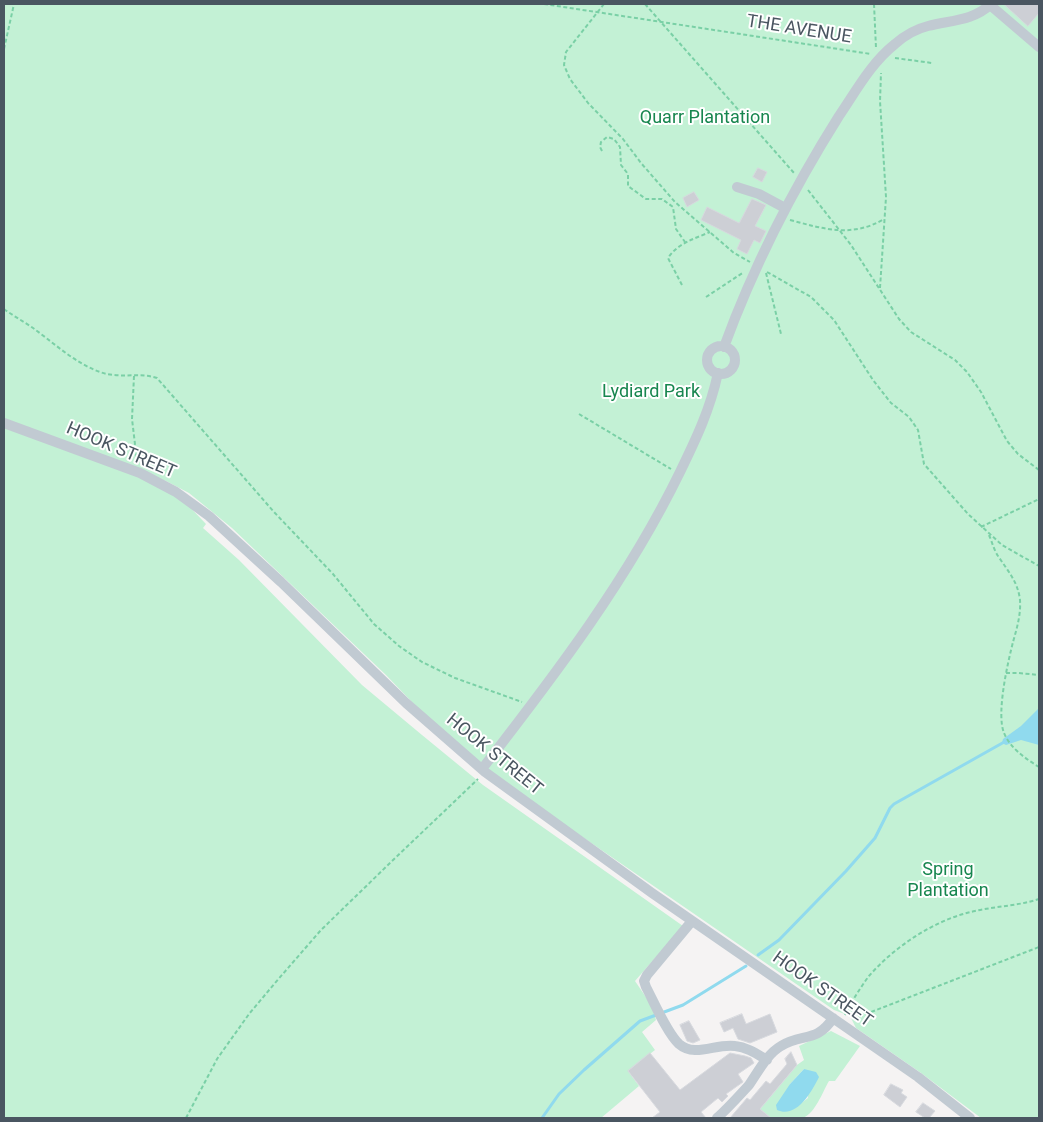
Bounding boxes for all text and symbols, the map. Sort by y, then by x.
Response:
street label: THE AVENUE [745,11,853,49]
park label: Quarr Plantation [640,107,770,129]
park label: Lydiard Park [602,381,700,403]
street label: HOOK STREET [63,418,179,484]
street label: HOOK STREET [442,710,546,800]
park label: Spring Plantation [907,859,989,902]
street label: HOOK STREET [768,948,876,1032]

